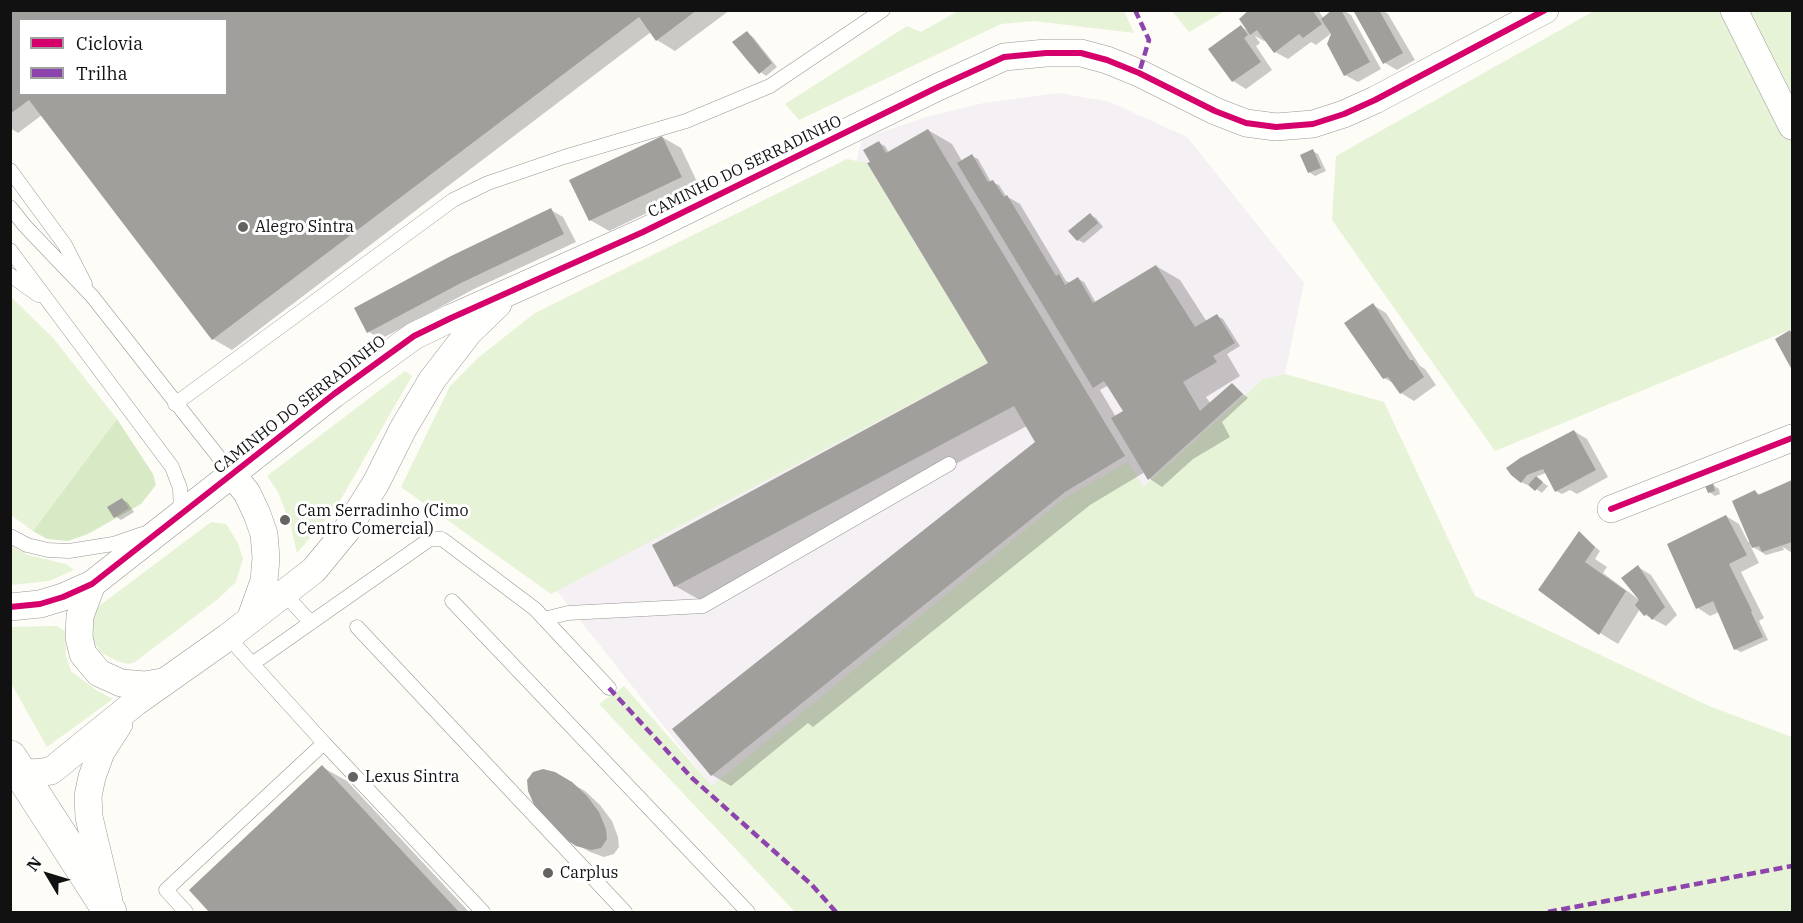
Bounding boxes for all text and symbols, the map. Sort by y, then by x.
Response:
legend [18,18,228,96]
text: Ciclovia [76,32,143,55]
text: Trilha [76,62,128,85]
street label: CAMINHO DO SERRADINHO [645,112,845,222]
place label: Alegro Sintra [255,217,354,237]
marker: Alegro Sintra [236,220,250,234]
street label: CAMINHO DO SERRADINHO [210,332,390,478]
place label: Cam Serradinho (Cimo Centro Comercial) [297,501,468,539]
marker: Cam Serradinho (Cimo Centro Comercial) [278,513,292,527]
place label: Lexus Sintra [365,767,459,787]
marker: Lexus Sintra [346,770,360,784]
north arrow [18,845,78,905]
text: N [22,853,46,875]
place label: Carplus [560,863,618,883]
marker: Carplus [541,866,555,880]

